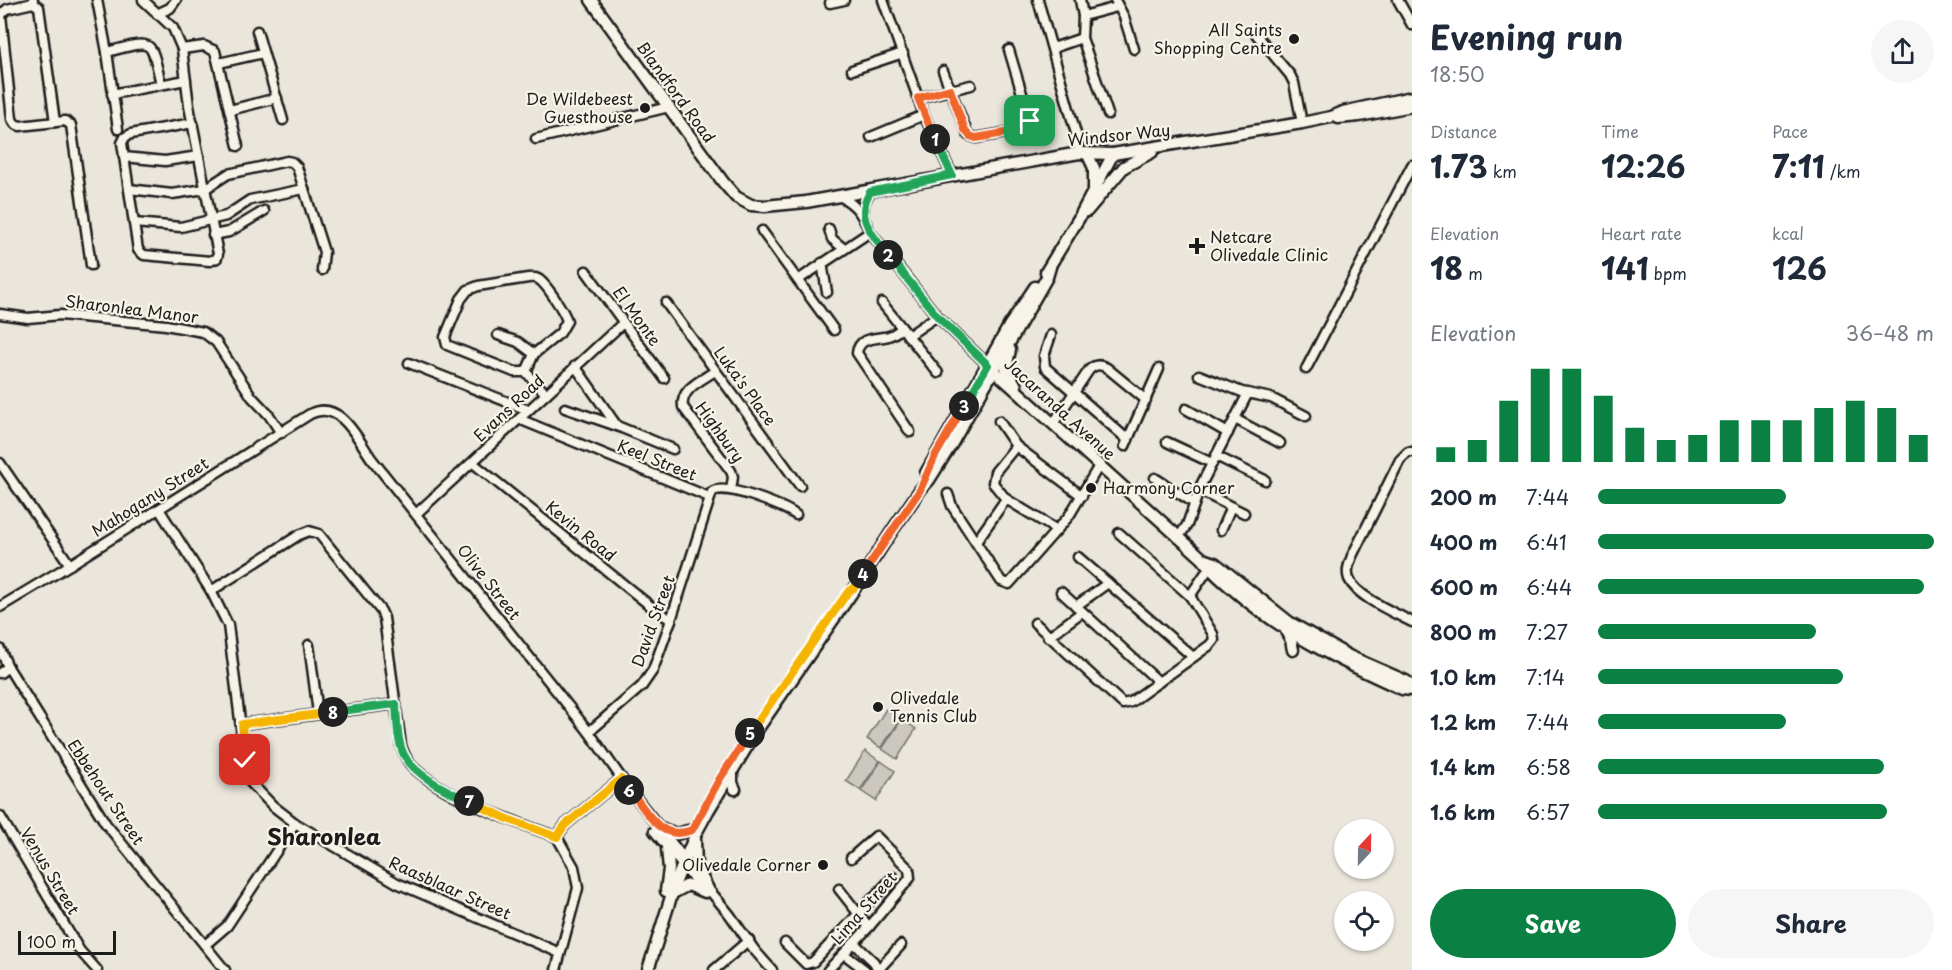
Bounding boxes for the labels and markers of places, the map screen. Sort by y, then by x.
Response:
place label: All Saints Shopping Centre [1154,17,1282,59]
marker: All Saints Shopping Centre [1287,32,1301,46]
place label: De Wildebeest Guesthouse [526,86,633,128]
pin [1004,95,1055,146]
marker: De Wildebeest Guesthouse [638,101,652,115]
pin: 1 [920,124,950,154]
place label: Netcare Olivedale Clinic [1210,224,1328,266]
marker: Netcare Olivedale Clinic [1188,237,1206,255]
pin: 2 [873,240,903,270]
pin: 3 [949,391,979,421]
place label: Harmony Corner [1103,475,1235,499]
marker: Harmony Corner [1084,481,1098,495]
pin: 4 [848,559,878,589]
place label: Olivedale Tennis Club [890,685,977,727]
pin: 8 [318,697,348,727]
marker: Olivedale Tennis Club [871,700,885,714]
pin: 5 [735,718,765,748]
pin [219,734,270,785]
pin: 6 [614,775,644,805]
pin: 7 [454,786,484,816]
place label: Olivedale Corner [682,852,812,876]
marker: Olivedale Corner [816,858,830,872]

